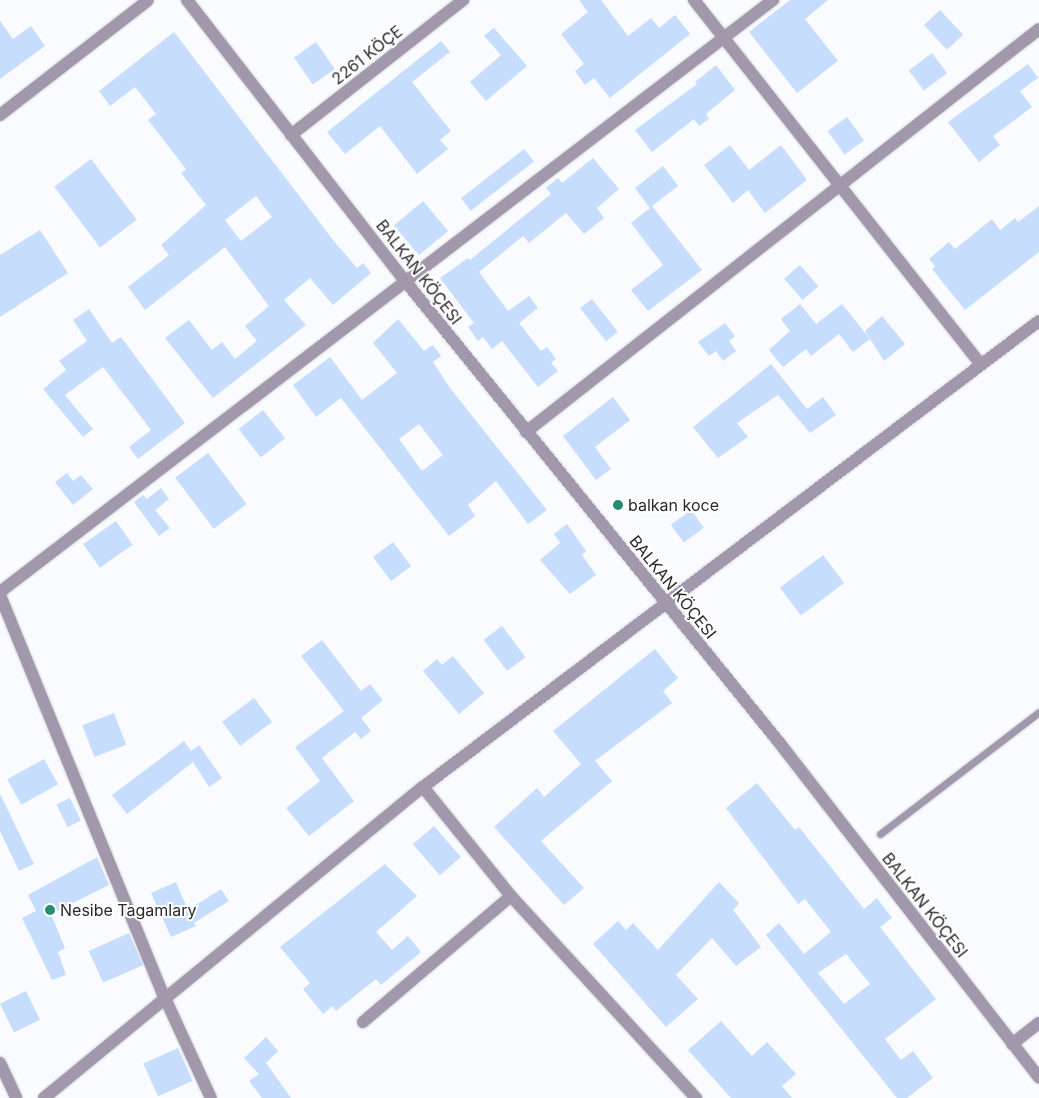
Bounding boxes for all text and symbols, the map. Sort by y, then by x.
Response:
street label: 2261 KÖÇE [328,22,406,88]
street label: BALKAN KÖÇESI [372,216,466,328]
place label: balkan koce [628,495,719,515]
marker: balkan koce [612,499,624,511]
street label: BALKAN KÖÇESI [626,532,720,642]
street label: BALKAN KÖÇESI [878,849,972,961]
place label: Nesibe Tagamlary [60,900,196,920]
marker: Nesibe Tagamlary [44,904,56,916]

